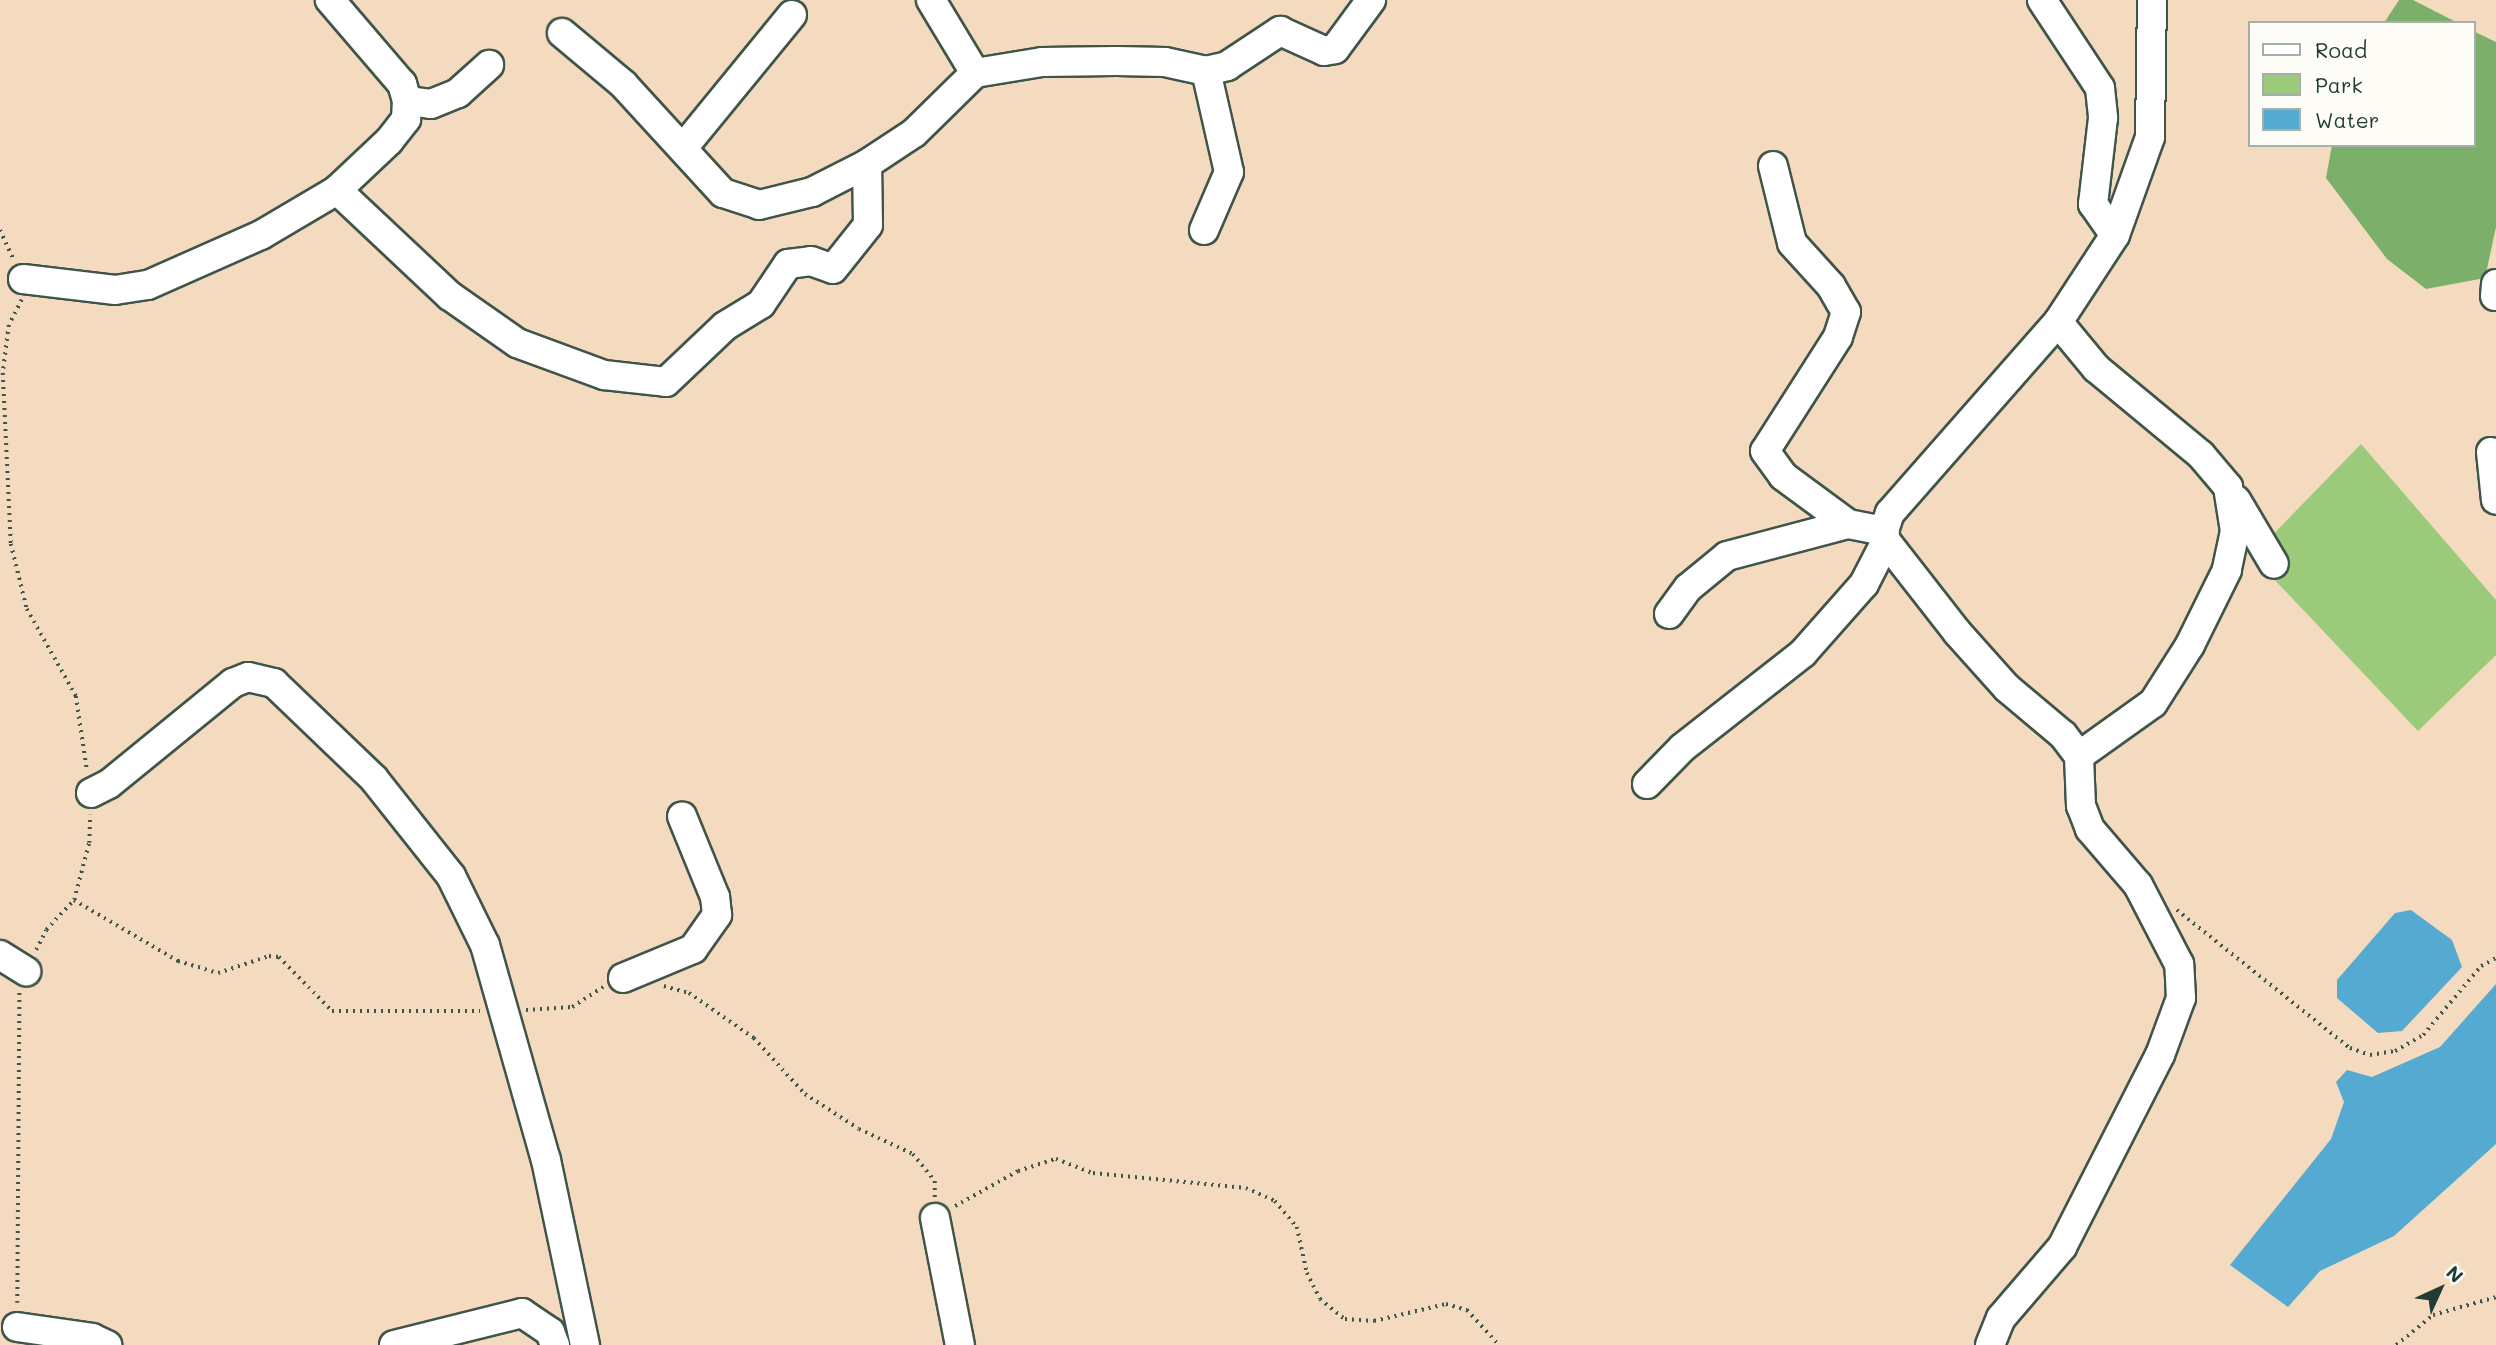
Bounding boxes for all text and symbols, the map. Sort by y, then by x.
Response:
legend [2248,21,2475,147]
text: Road [2315,36,2367,63]
text: Park [2315,71,2363,98]
text: Water [2315,106,2379,133]
north arrow [2405,1254,2475,1324]
text: N [2441,1260,2469,1288]

